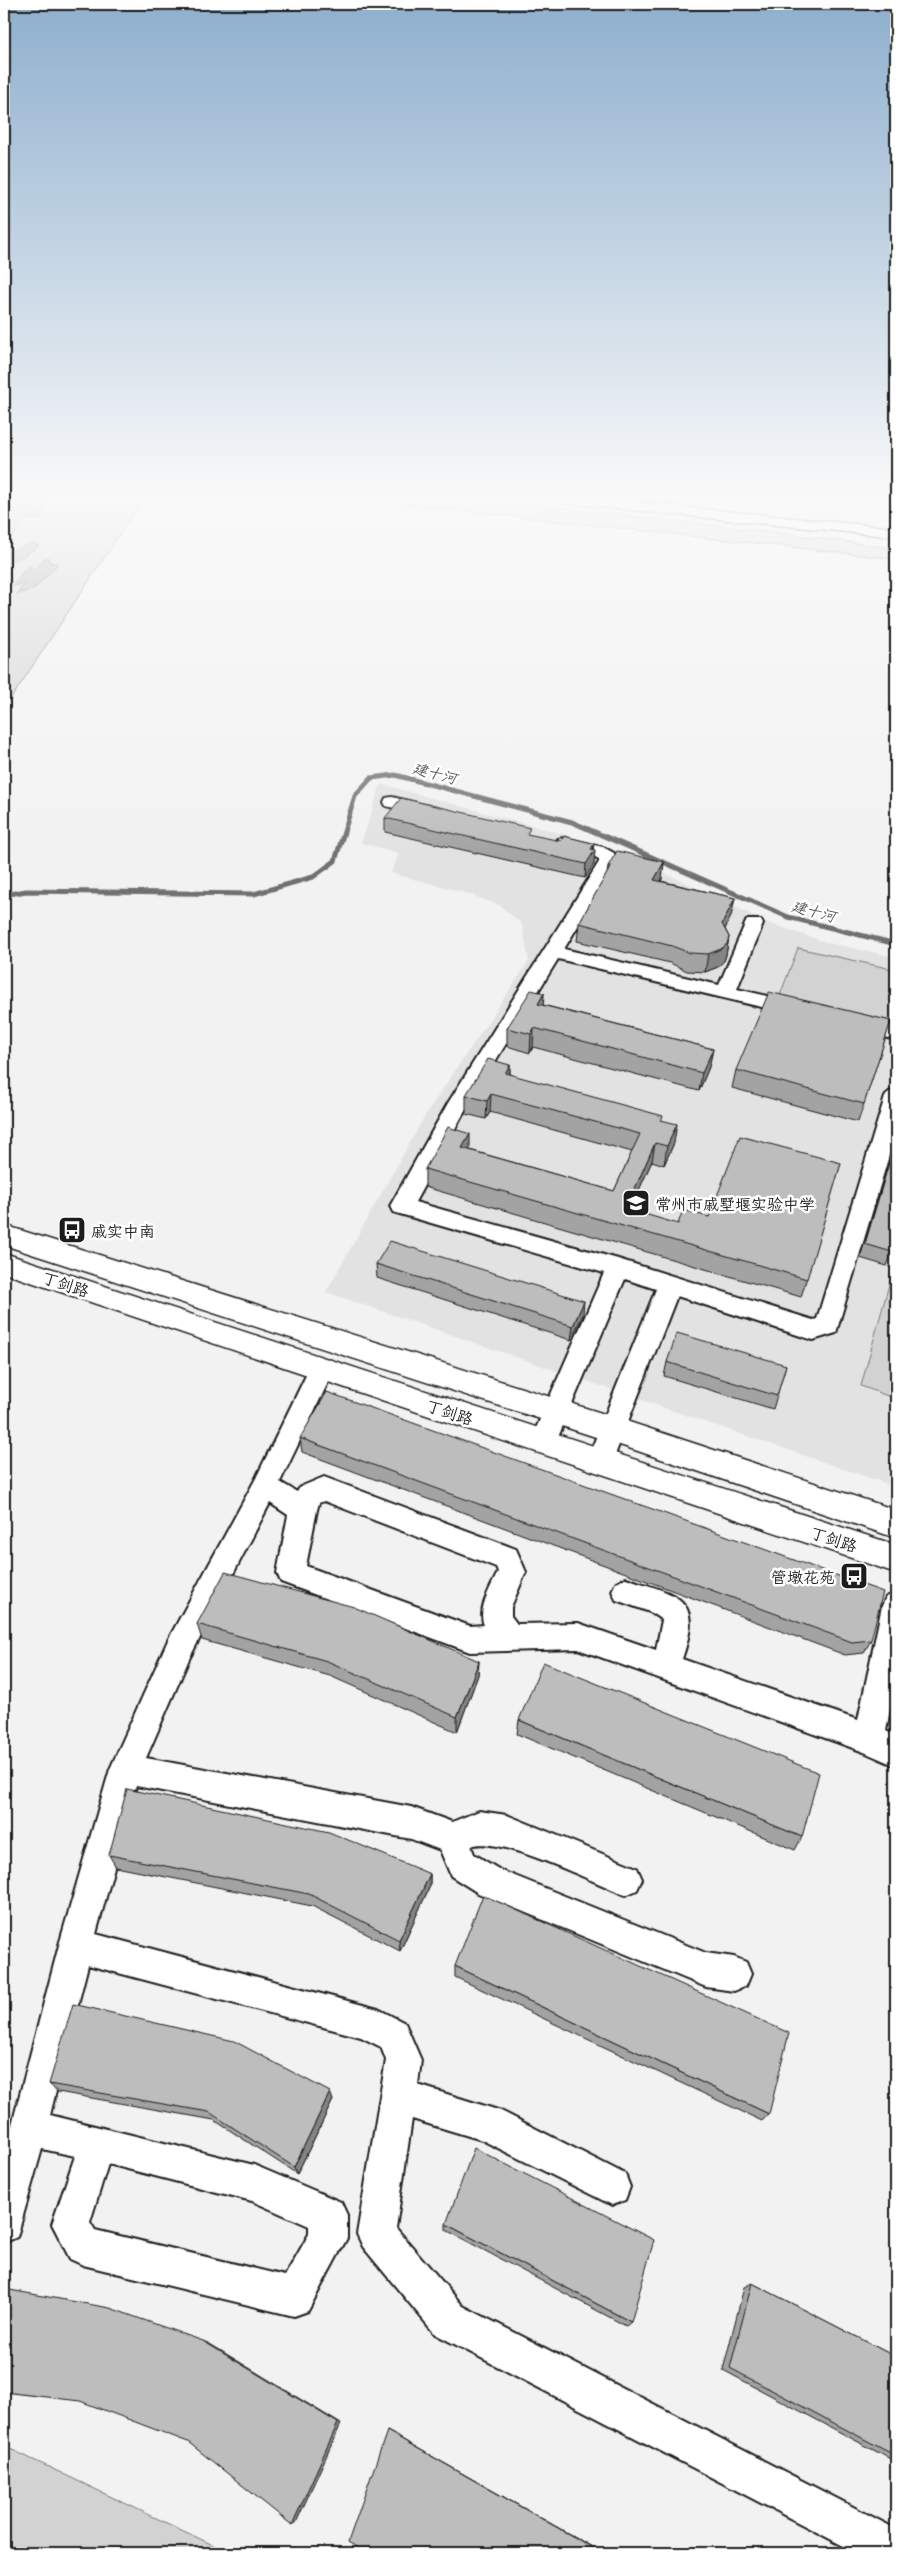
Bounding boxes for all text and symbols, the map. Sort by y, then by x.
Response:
water label: 建十河 [410,755,463,790]
water label: 建十河 [789,893,842,928]
school or university icon: 常州市戚墅堰实验中学 [621,1188,651,1218]
place label: 常州市戚墅堰实验中学 [655,1191,815,1215]
bus stop icon: 戚实中南 [57,1215,87,1245]
place label: 戚实中南 [91,1218,155,1242]
street label: 丁剑路 [39,1264,93,1302]
street label: 丁剑路 [423,1392,477,1430]
street label: 丁剑路 [807,1519,861,1557]
bus stop icon: 管墩花苑 [839,1561,869,1591]
place label: 管墩花苑 [771,1564,835,1588]

